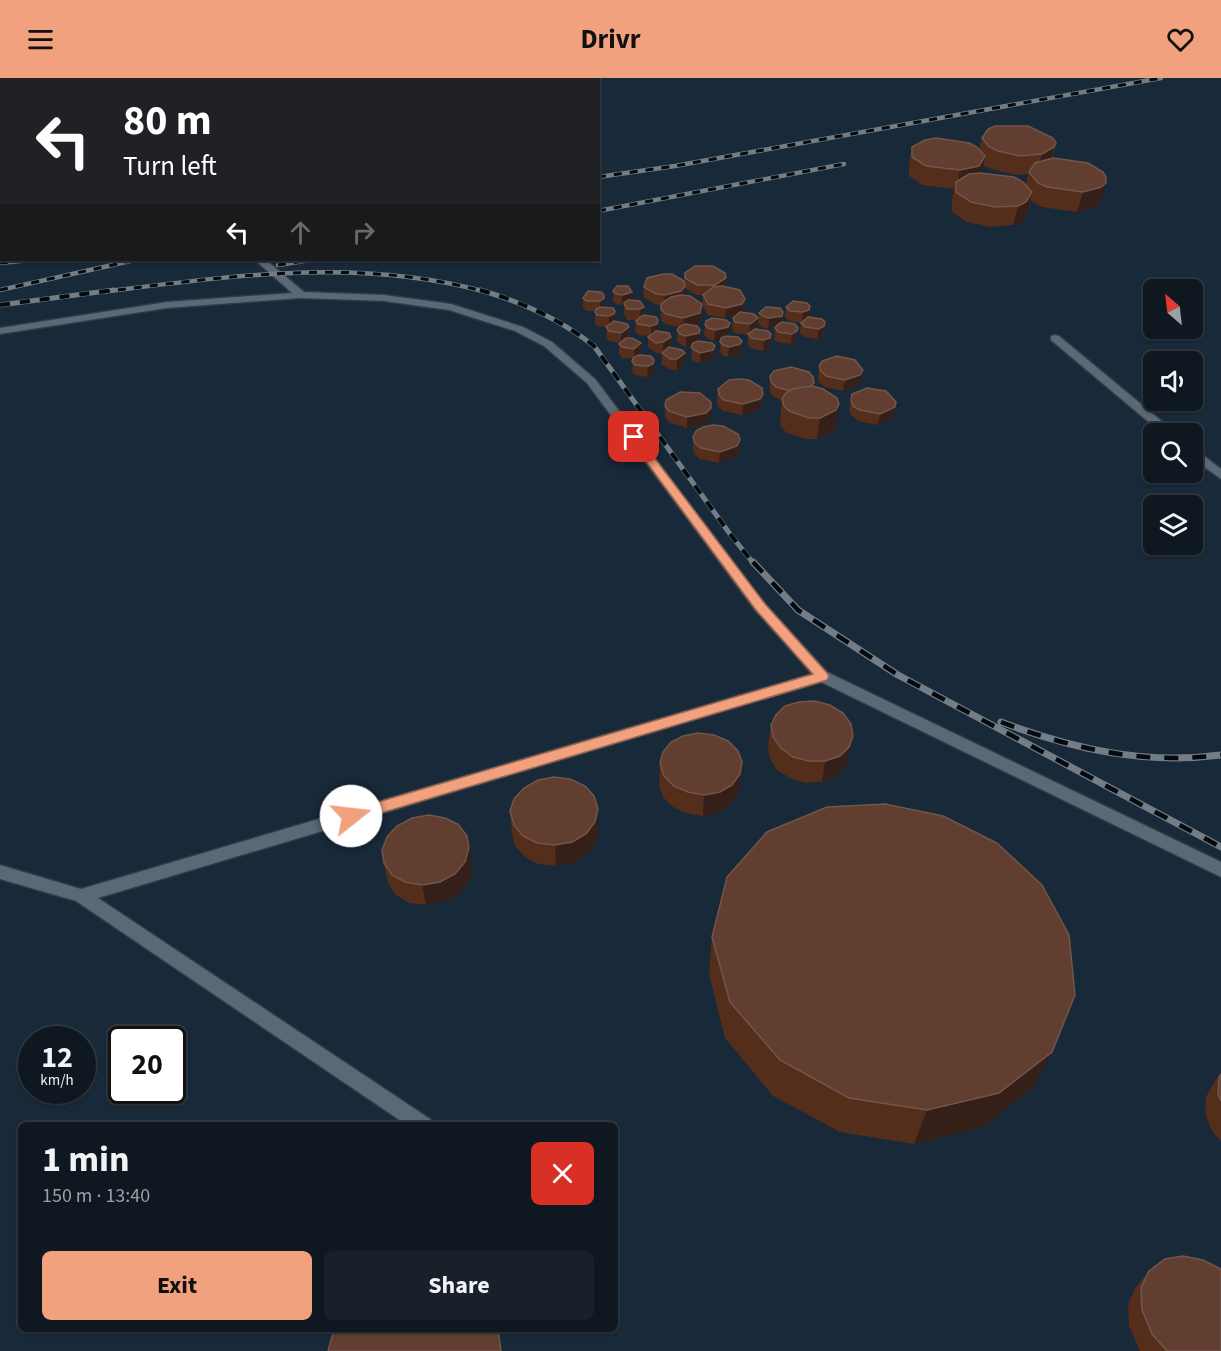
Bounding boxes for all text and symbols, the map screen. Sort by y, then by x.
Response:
text: Drivr [580,20,641,59]
icon: menu [24,23,57,56]
icon: heart [1164,23,1197,56]
text: 80 m [123,91,212,151]
icon: left [24,102,102,180]
text: Turn left [123,147,217,186]
icon: left [221,216,254,249]
icon: ahead [284,216,317,249]
icon: right [347,216,380,249]
north arrow [1143,279,1203,339]
map controls [1143,279,1203,555]
button: sound [1143,351,1203,411]
pin [608,411,659,462]
icon: arrive [617,420,650,453]
button: search [1143,423,1203,483]
button: layers [1143,495,1203,555]
position arrow [319,784,383,848]
speed limit sign: 20 [108,1026,186,1104]
text: 12 [41,1036,73,1079]
text: km/h [40,1070,74,1091]
text: 1 min [42,1134,130,1185]
button: close [531,1142,594,1205]
text: 150 m · 13:40 [42,1182,150,1210]
button: Exit [42,1251,312,1320]
button: Share [324,1251,594,1320]

